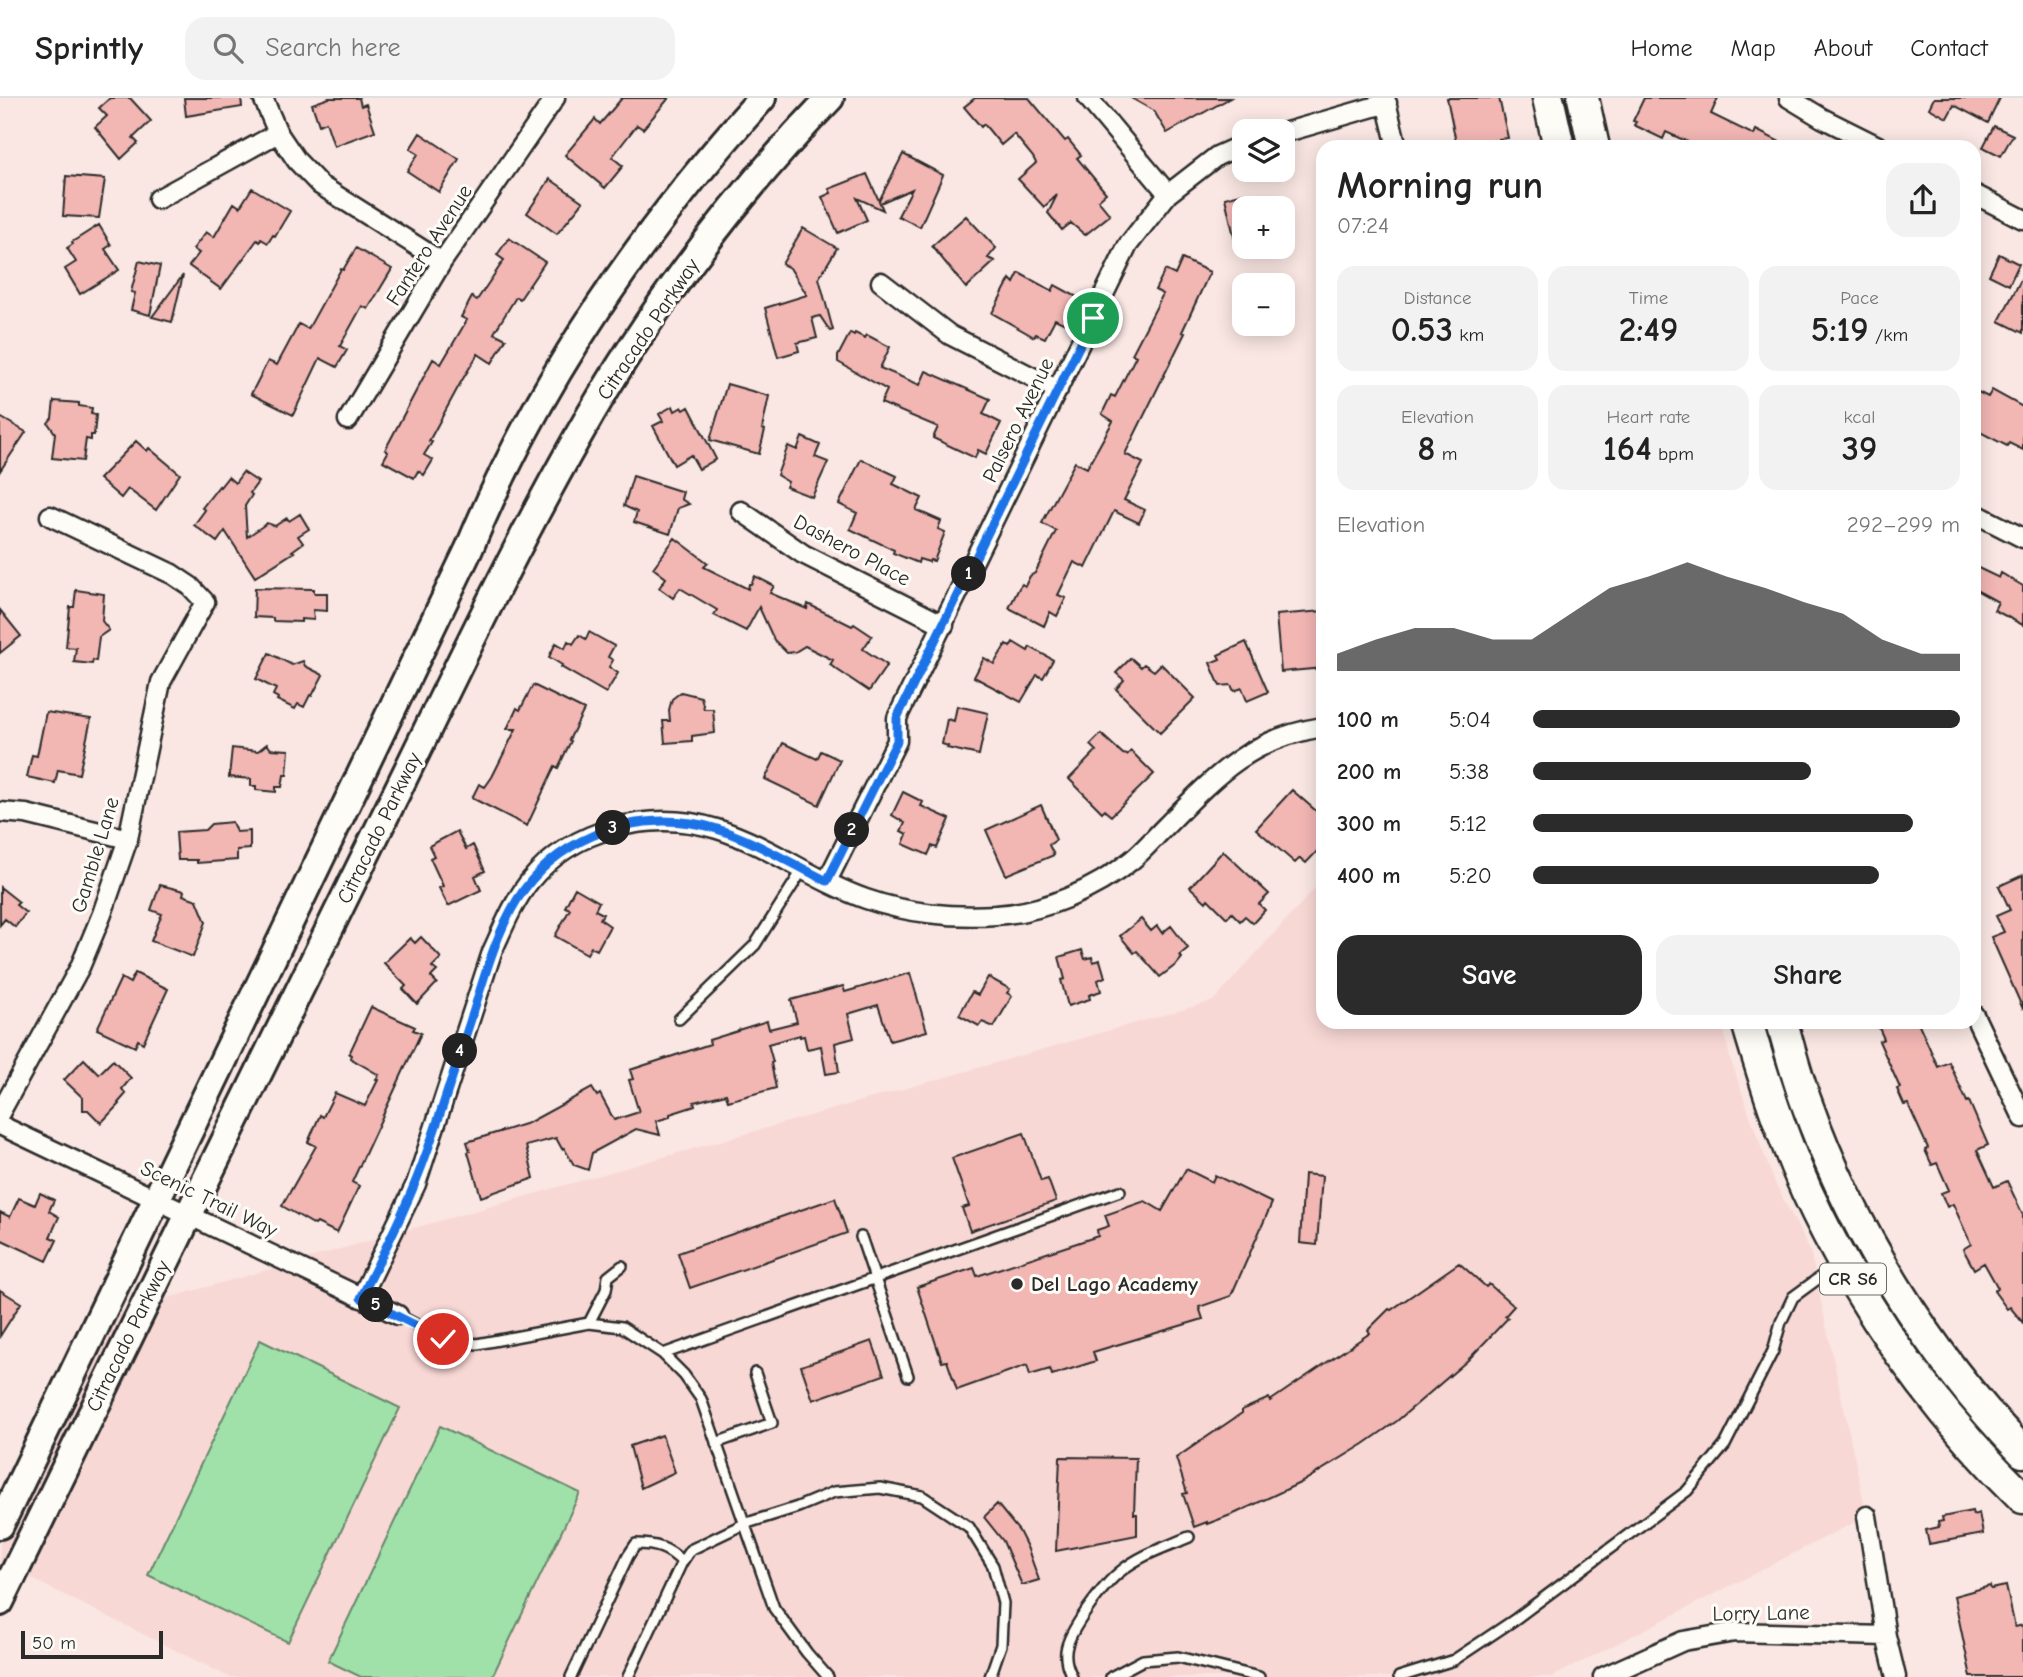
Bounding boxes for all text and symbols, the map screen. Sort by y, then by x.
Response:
search box [185,17,675,80]
text: Sprintly [35,29,143,67]
icon: search [209,29,247,67]
text: Search here [265,33,401,63]
text: Home [1631,34,1692,62]
text: Map [1730,34,1776,62]
text: About [1814,34,1872,62]
text: Contact [1910,34,1988,62]
map controls [1232,119,1295,336]
button: layers [1232,119,1295,182]
button: share [1886,163,1960,237]
text: Morning run [1337,164,1543,208]
street label: Fantero Avenue [381,180,477,310]
button: + [1232,196,1295,259]
text: 07:24 [1337,212,1389,239]
street label: Citracado Parkway [592,253,704,404]
button: − [1232,273,1295,336]
text: Distance [1403,287,1472,309]
text: Time [1629,287,1668,309]
text: Pace [1840,287,1879,309]
pin [1063,288,1123,348]
icon: arrive [1074,299,1112,337]
text: 0.53 [1391,309,1453,350]
text: 2:49 [1619,309,1678,350]
text: 5:19 [1811,309,1869,350]
text: km [1453,324,1484,346]
text: /km [1869,324,1908,346]
street label: Palsero Avenue [978,354,1058,486]
text: Elevation [1401,406,1474,428]
text: Heart rate [1607,406,1690,428]
text: kcal [1844,406,1875,428]
text: 8 [1418,428,1435,469]
text: 164 [1603,428,1652,469]
text: 39 [1842,428,1877,469]
text: m [1435,443,1457,465]
text: bpm [1652,443,1694,465]
street label: Dashero Place [790,509,914,591]
text: Elevation [1337,511,1425,538]
text: 292–299 m [1847,511,1960,538]
pin: 1 [951,556,986,592]
text: 1 [965,562,972,584]
text: 100 m [1337,706,1399,733]
text: 5:04 [1449,706,1491,733]
street label: Citracado Parkway [332,748,426,908]
text: 200 m [1337,758,1401,785]
text: 5:38 [1449,758,1489,785]
street label: Gamble Lane [66,794,124,916]
pin: 3 [596,810,630,846]
text: 300 m [1337,810,1401,837]
text: 5:12 [1449,810,1487,837]
pin: 2 [834,812,870,848]
text: 3 [608,816,617,838]
text: 2 [847,818,856,840]
text: 400 m [1337,862,1401,889]
text: 5:20 [1449,862,1492,889]
button: Save [1337,935,1642,1015]
button: Share [1656,935,1960,1015]
pin: 4 [442,1034,477,1068]
text: 4 [455,1039,464,1061]
street label: Scenic Trail Way [137,1156,282,1243]
street label: Citracado Parkway [81,1256,175,1416]
road number: CR S6 [1820,1264,1886,1294]
place label: Del Lago Academy [1031,1272,1198,1296]
marker: Del Lago Academy [1009,1276,1025,1292]
pin: 5 [358,1288,394,1322]
text: 5 [370,1293,381,1315]
pin [413,1309,473,1369]
icon: check [424,1320,462,1358]
street label: Lorry Lane [1712,1600,1810,1626]
scale bar [21,1628,163,1660]
text: 50 m [32,1632,76,1654]

